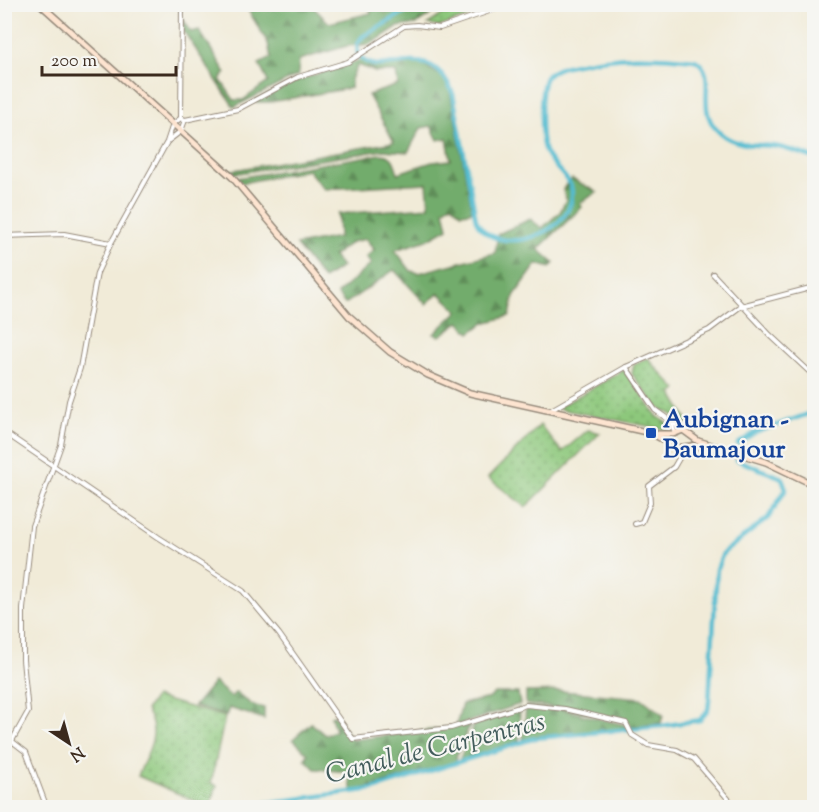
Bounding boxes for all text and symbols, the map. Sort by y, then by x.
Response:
scale bar [42,39,176,77]
text: 200 m [51,49,97,75]
place label: Aubignan - Baumajour [663,402,789,469]
marker: Aubignan - Baumajour [644,426,658,440]
water label: Canal de Carpentras [322,703,549,796]
north arrow [39,713,99,773]
text: N [64,740,88,766]

